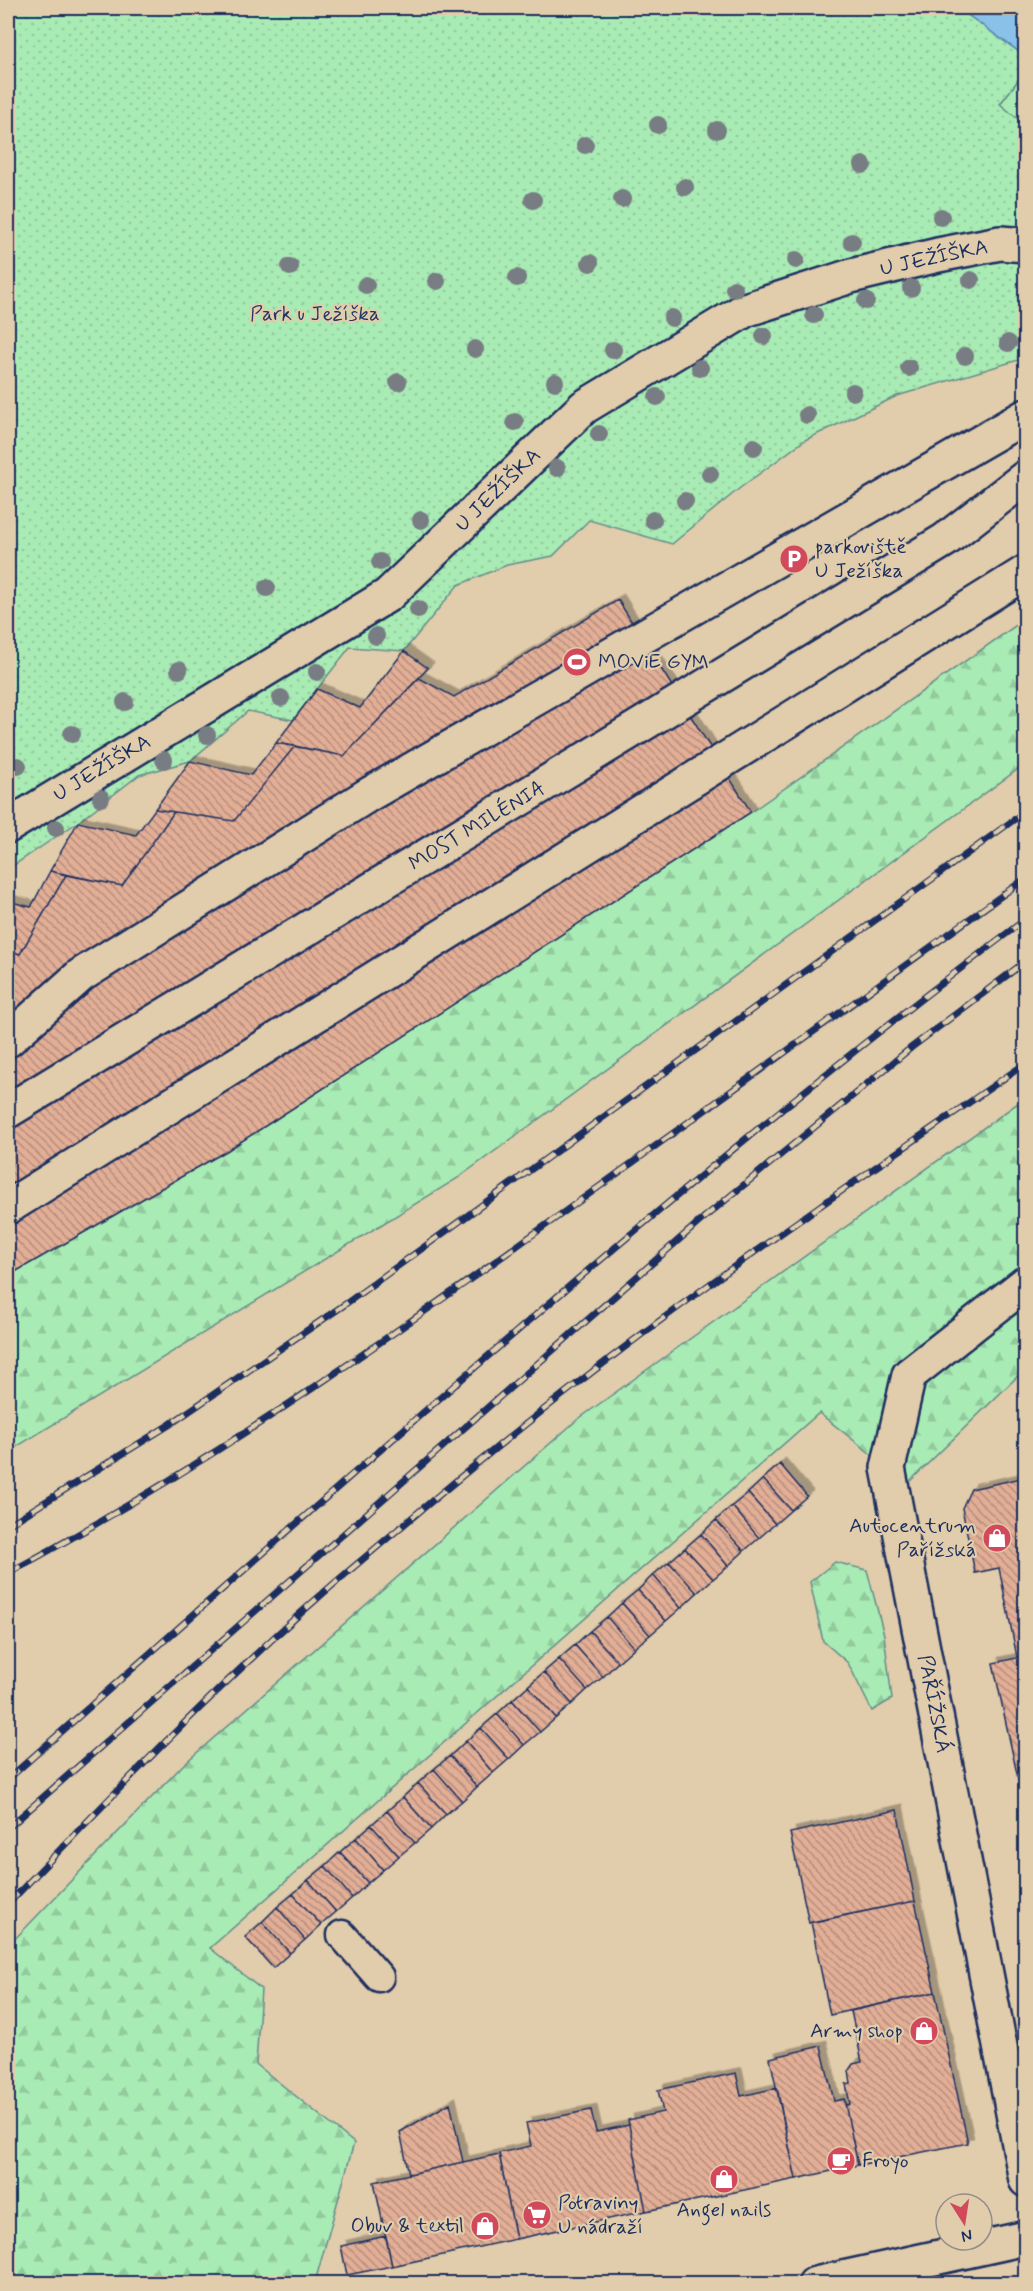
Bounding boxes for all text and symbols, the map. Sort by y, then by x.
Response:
street label: U JEŽÍŠKA [877,233,991,283]
park label: Park u Ježíška [250,300,380,328]
street label: U JEŽÍŠKA [449,442,547,538]
place label: parkoviště U Ježíška [815,533,907,585]
parking icon: parkoviště U Ježíška [778,543,810,575]
sports icon: MOViE GYM [561,646,593,678]
place label: MOViE GYM [598,648,709,676]
street label: U JEŽÍŠKA [48,728,156,808]
street label: MOST MILÉNIA [404,774,550,878]
place label: Autocentrum Pařížská [849,1512,976,1564]
shop icon: Autocentrum Pařížská [981,1522,1013,1554]
street label: PAŘÍŽSKÁ [911,1652,957,1756]
shop icon: Army shop [908,2015,940,2047]
place label: Army shop [810,2017,903,2045]
cafe icon: Froyo [825,2145,857,2177]
place label: Froyo [862,2147,909,2175]
shop icon: Angel nails [708,2163,740,2195]
place label: Potraviny U nádraží [558,2189,643,2241]
north arrow [934,2192,994,2252]
place label: Angel nails [677,2196,771,2226]
supermarket icon: Potraviny U nádraží [521,2199,553,2231]
shop icon: Obuv & textil [469,2210,501,2242]
place label: Obuv & textil [350,2212,464,2240]
text: N [959,2224,974,2247]

